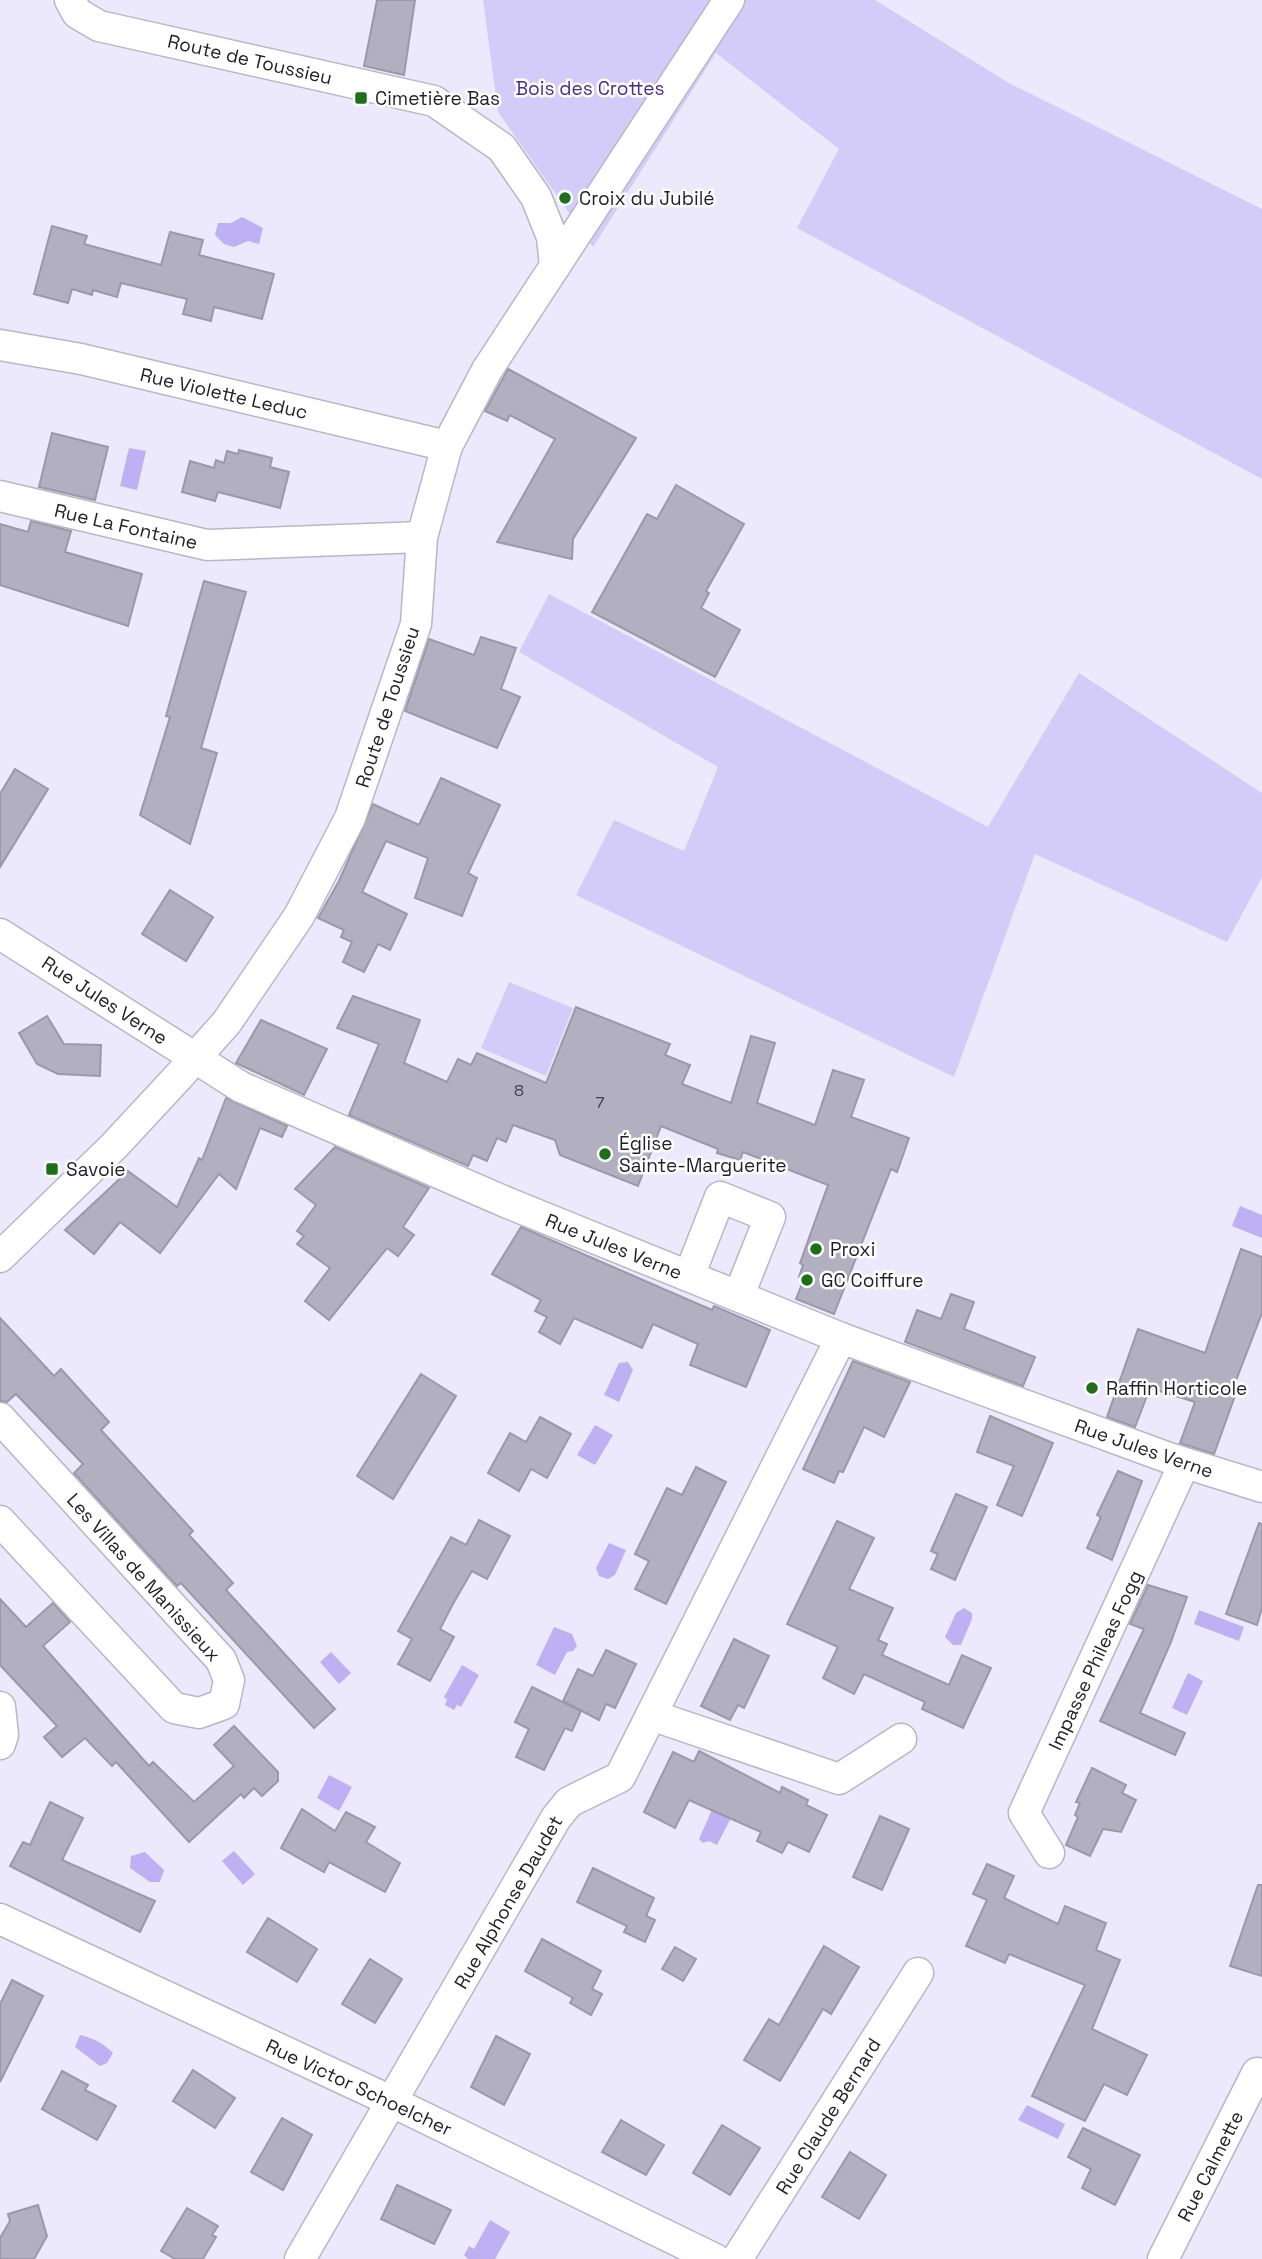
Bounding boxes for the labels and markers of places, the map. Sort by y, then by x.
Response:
place label: Cimetière Bas [375,86,500,111]
marker: Cimetière Bas [353,90,369,106]
place label: Croix du Jubilé [579,186,715,211]
marker: Croix du Jubilé [557,190,573,206]
place label: Église Sainte-Marguerite [619,1131,787,1178]
marker: Église Sainte-Marguerite [597,1146,613,1162]
place label: Savoie [66,1157,126,1182]
marker: Savoie [44,1161,60,1177]
place label: Proxi [830,1237,875,1262]
marker: Proxi [808,1241,824,1257]
place label: GC Coiffure [821,1268,923,1293]
marker: GC Coiffure [799,1272,815,1288]
place label: Raffin Horticole [1106,1376,1247,1401]
marker: Raffin Horticole [1084,1380,1100,1396]

